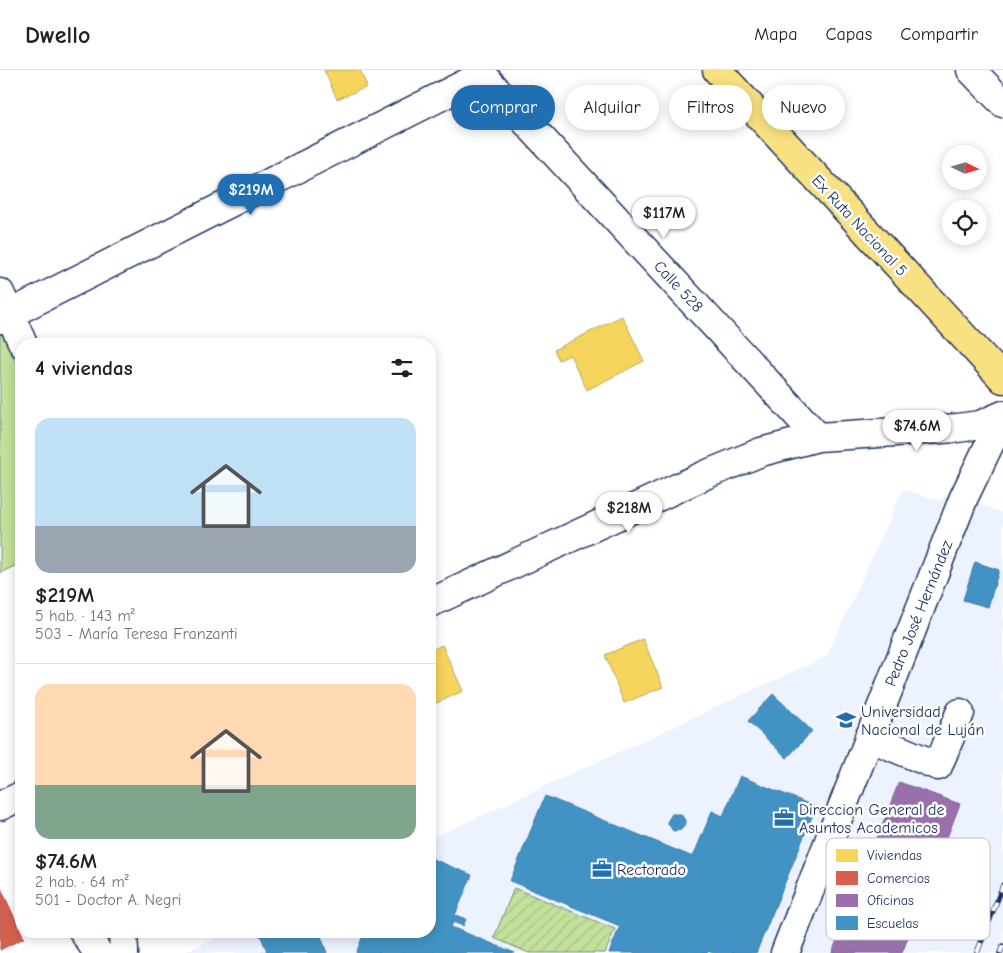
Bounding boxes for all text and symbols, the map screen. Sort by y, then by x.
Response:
text: Dwello [25,21,90,49]
text: Mapa [754,24,797,45]
text: Capas [825,24,872,45]
text: Compartir [900,24,978,45]
chip: Comprar [451,85,555,130]
chip: Alquilar [565,85,659,130]
chip: Filtros [669,85,752,130]
chip: Nuevo [762,85,845,130]
north arrow [942,145,988,190]
map controls [942,145,987,245]
street label: Ex Ruta Nacional 5 [808,172,911,280]
pin: $219M [216,174,286,216]
text: $219M [228,181,274,199]
pin: $117M [629,196,699,239]
button: locate [942,200,987,245]
text: $117M [643,204,685,222]
street label: Calle 528 [650,257,707,316]
icon: filters [388,354,416,382]
text: 4 viviendas [35,356,133,380]
pin: $74.6M [876,410,958,452]
text: $74.6M [893,417,941,435]
icon: home [181,451,271,541]
pin: $218M [594,492,664,534]
text: $218M [607,499,651,517]
street label: Pedro José Hernández [881,538,956,689]
text: $219M [35,583,94,607]
text: 5 hab. · 143 m² [35,607,135,625]
text: 503 - María Teresa Franzanti [35,625,238,643]
place label: Universidad Nacional de Luján [861,703,984,739]
school or university icon: Universidad Nacional de Luján [835,709,857,731]
icon: home [181,716,271,806]
place label: Direccion General de Asuntos Academicos [799,801,944,837]
office icon: Direccion General de Asuntos Academicos [773,807,795,829]
legend [826,838,990,940]
text: Viviendas [867,847,922,864]
text: $74.6M [35,849,97,873]
office icon: Rectorado [591,858,613,880]
place label: Rectorado [617,861,686,879]
text: Comercios [867,870,930,887]
text: 2 hab. · 64 m² [35,873,129,891]
text: 501 - Doctor A. Negri [35,891,181,909]
text: Oficinas [867,892,914,909]
text: Escuelas [867,915,918,932]

